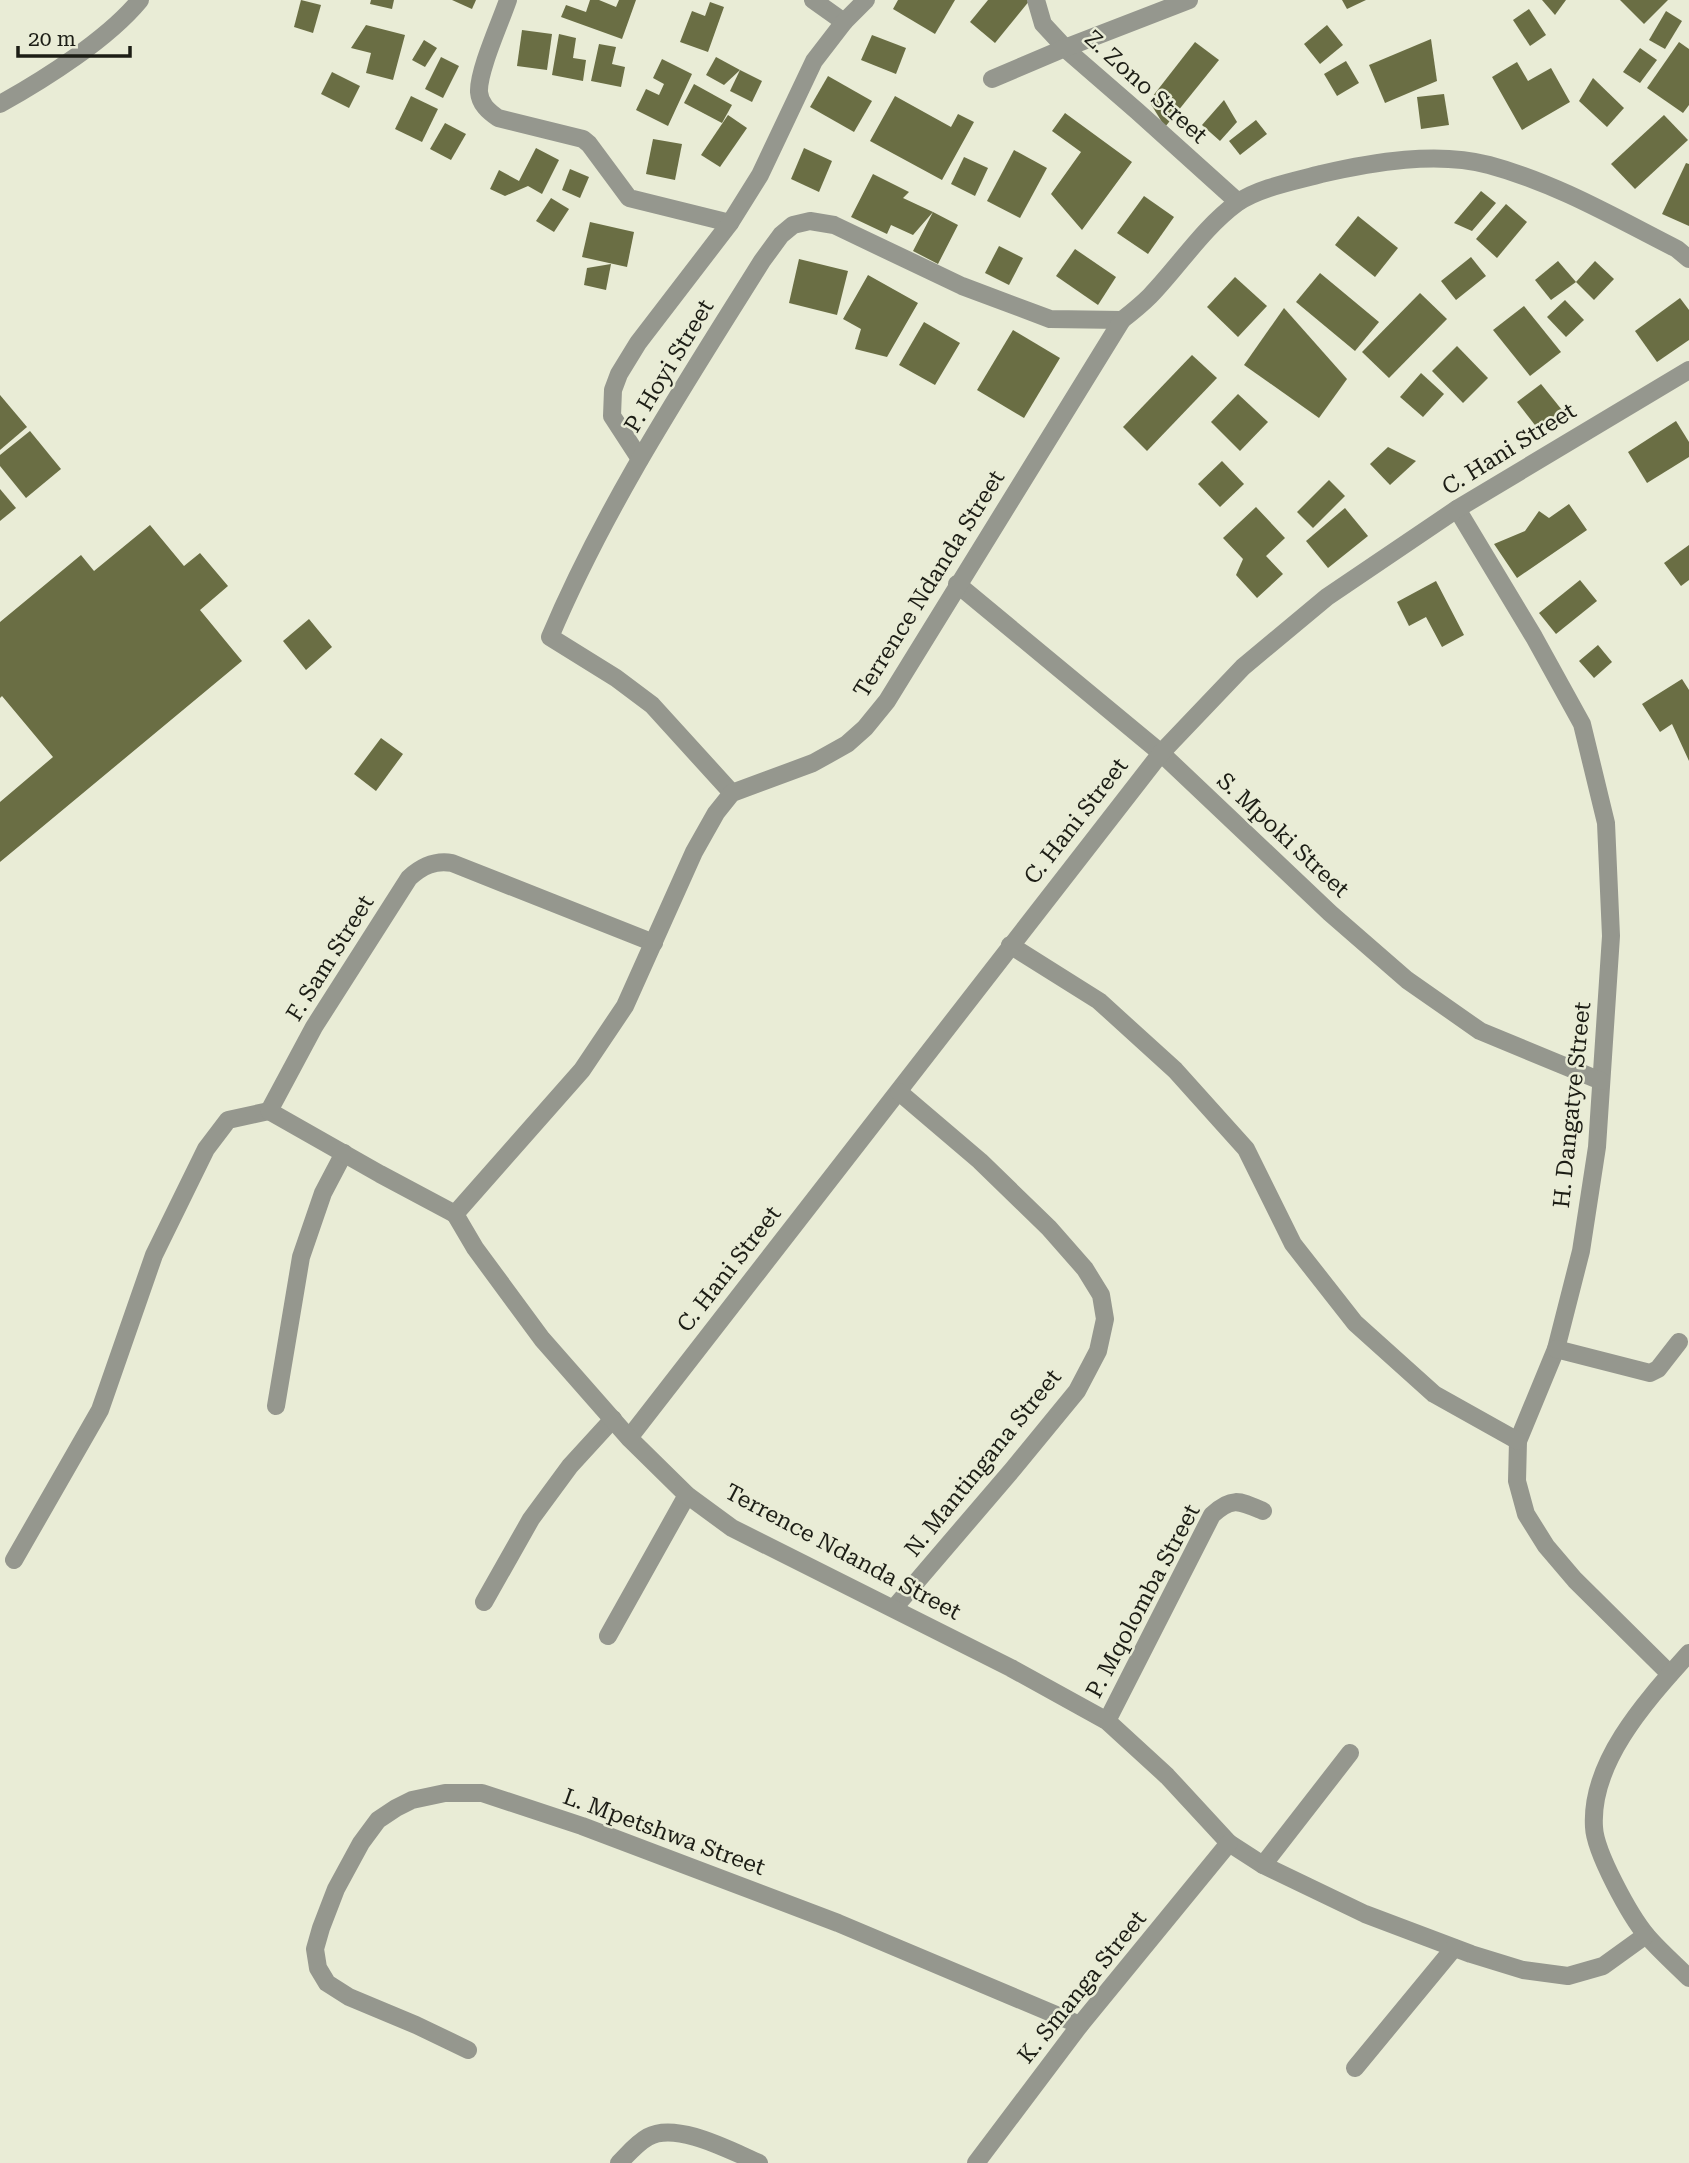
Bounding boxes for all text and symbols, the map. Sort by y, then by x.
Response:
scale bar [18,14,130,58]
street label: Z. Zono Street [1079,25,1213,149]
text: 20 m [28,27,76,51]
street label: P. Hoyi Street [619,294,719,437]
street label: C. Hani Street [1437,397,1581,501]
street label: Terrence Ndanda Street [848,465,1010,703]
street label: C. Hani Street [1018,752,1134,889]
street label: S. Mpoki Street [1211,767,1355,903]
street label: F. Sam Street [281,890,380,1026]
street label: H. Dangatye Street [1548,1000,1596,1209]
street label: C. Hani Street [671,1200,787,1337]
street label: N. Mantingana Street [899,1364,1067,1562]
street label: Terrence Ndanda Street [720,1478,966,1626]
street label: P. Mqolomba Street [1080,1499,1206,1703]
street label: L. Mpetshwa Street [559,1783,769,1881]
street label: K. Smanga Street [1012,1905,1152,2069]

